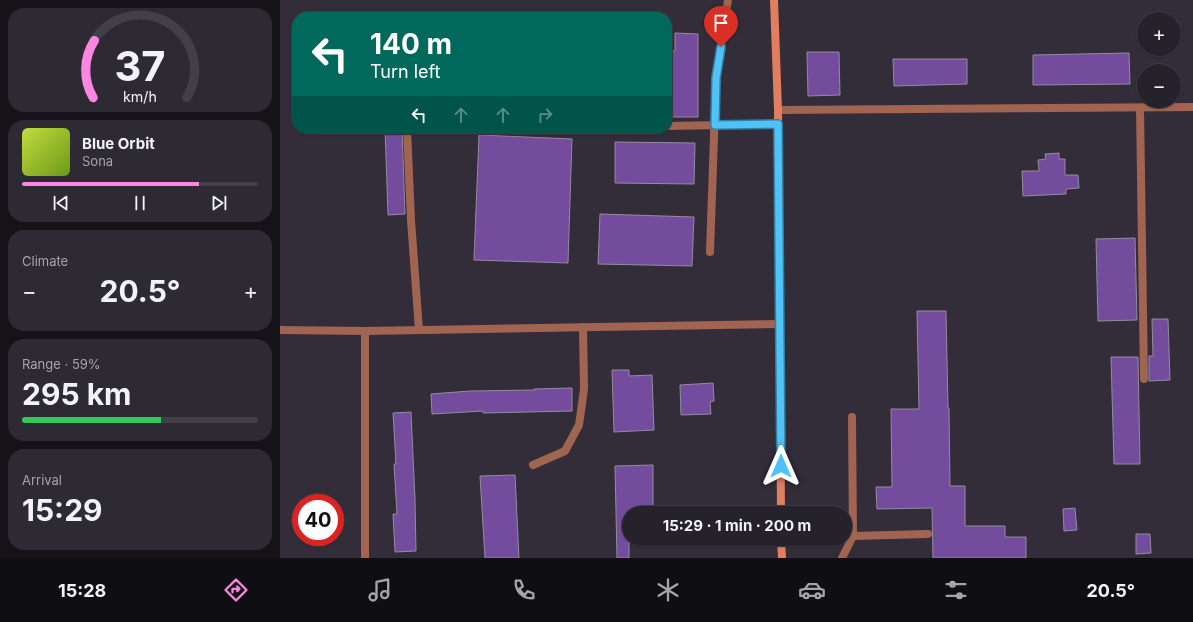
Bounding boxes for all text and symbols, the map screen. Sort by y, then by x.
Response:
pin [704,6,738,47]
icon: arrive [710,12,732,34]
map controls [1137,12,1181,108]
button: + [1137,12,1181,56]
text: 140 m [370,27,452,61]
icon: left [304,28,356,80]
text: 37 [114,41,166,91]
text: Turn left [370,61,440,82]
button: − [1137,64,1181,108]
text: km/h [123,88,157,105]
icon: left [408,104,430,126]
icon: ahead [450,104,472,126]
icon: ahead [492,104,514,126]
icon: right [534,104,556,126]
text: Blue Orbit [82,134,155,153]
text: Sona [82,153,113,169]
icon: previous [50,192,72,214]
icon: pause [129,192,151,214]
icon: next [208,192,230,214]
text: Climate [22,253,68,269]
text: 20.5° [100,273,180,309]
text: − [22,278,37,304]
text: + [243,278,258,304]
text: Range · 59% [22,356,101,372]
text: 295 km [22,376,131,412]
position arrow [760,445,802,487]
text: Arrival [22,472,62,488]
text: 15:29 [22,492,103,528]
speed limit sign: 40 [292,494,344,546]
text: 15:29 · 1 min · 200 m [663,516,811,535]
icon: directions [222,576,250,604]
icon: music [366,576,394,604]
icon: phone [510,576,538,604]
icon: climate [654,576,682,604]
icon: car [798,576,826,604]
icon: filters [942,576,970,604]
text: 15:28 [58,580,106,601]
text: 20.5° [1086,580,1135,601]

